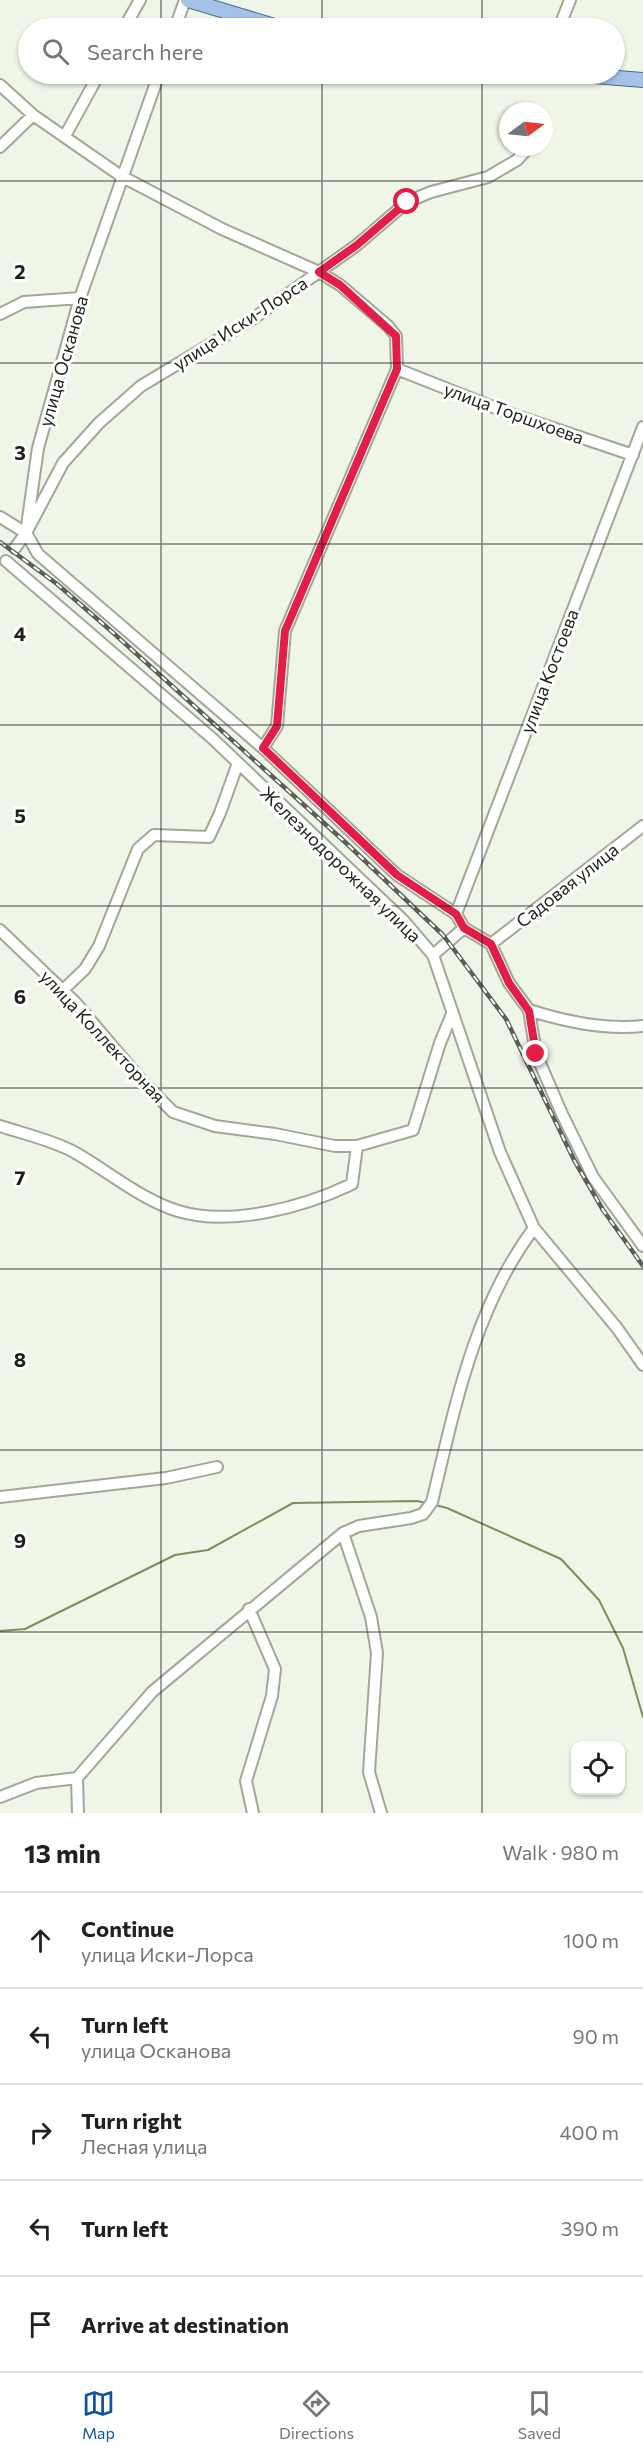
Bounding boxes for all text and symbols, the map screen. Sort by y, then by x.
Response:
search box [18,18,625,84]
icon: search [39,35,72,68]
text: Search here [87,38,203,65]
north arrow [499,102,553,156]
route start [393,188,419,214]
text: 2 [14,259,26,283]
street label: улица Иски-Лорса [169,271,311,375]
street label: улица Осканова [34,293,92,429]
street label: улица Торшхоева [441,377,587,449]
text: 3 [14,440,26,464]
street label: улица Костоева [515,606,583,736]
text: 4 [14,621,26,645]
street label: Железнодорожная улица [256,781,426,947]
text: 5 [14,803,26,827]
street label: Садовая улица [511,838,623,932]
street label: улица Коллекторная [36,965,170,1107]
text: 6 [14,984,26,1008]
route end [522,1040,548,1066]
text: 7 [15,1165,26,1189]
text: 8 [14,1347,26,1371]
text: 9 [14,1528,26,1552]
map controls [571,1741,625,1795]
button: locate [571,1741,625,1795]
text: 13 min [24,1837,101,1868]
text: Walk · 980 m [502,1840,619,1864]
text: Continue [81,1915,174,1942]
icon: ahead [24,1924,57,1957]
text: 100 m [563,1928,619,1952]
text: улица Иски-Лорса [81,1942,254,1966]
text: Turn left [81,2011,168,2038]
icon: left [24,2020,57,2053]
text: 90 m [573,2024,619,2048]
text: улица Осканова [81,2038,231,2062]
text: Turn right [81,2107,182,2134]
icon: right [24,2116,57,2149]
text: 400 m [560,2120,619,2144]
text: Лесная улица [81,2134,207,2158]
icon: left [24,2212,57,2245]
text: Turn left [81,2215,168,2242]
text: 390 m [561,2216,619,2240]
icon: arrive [24,2308,57,2341]
text: Arrive at destination [81,2311,289,2338]
tab: Map [82,2387,115,2442]
tab: Directions [279,2387,354,2442]
tab: Saved [518,2387,561,2442]

